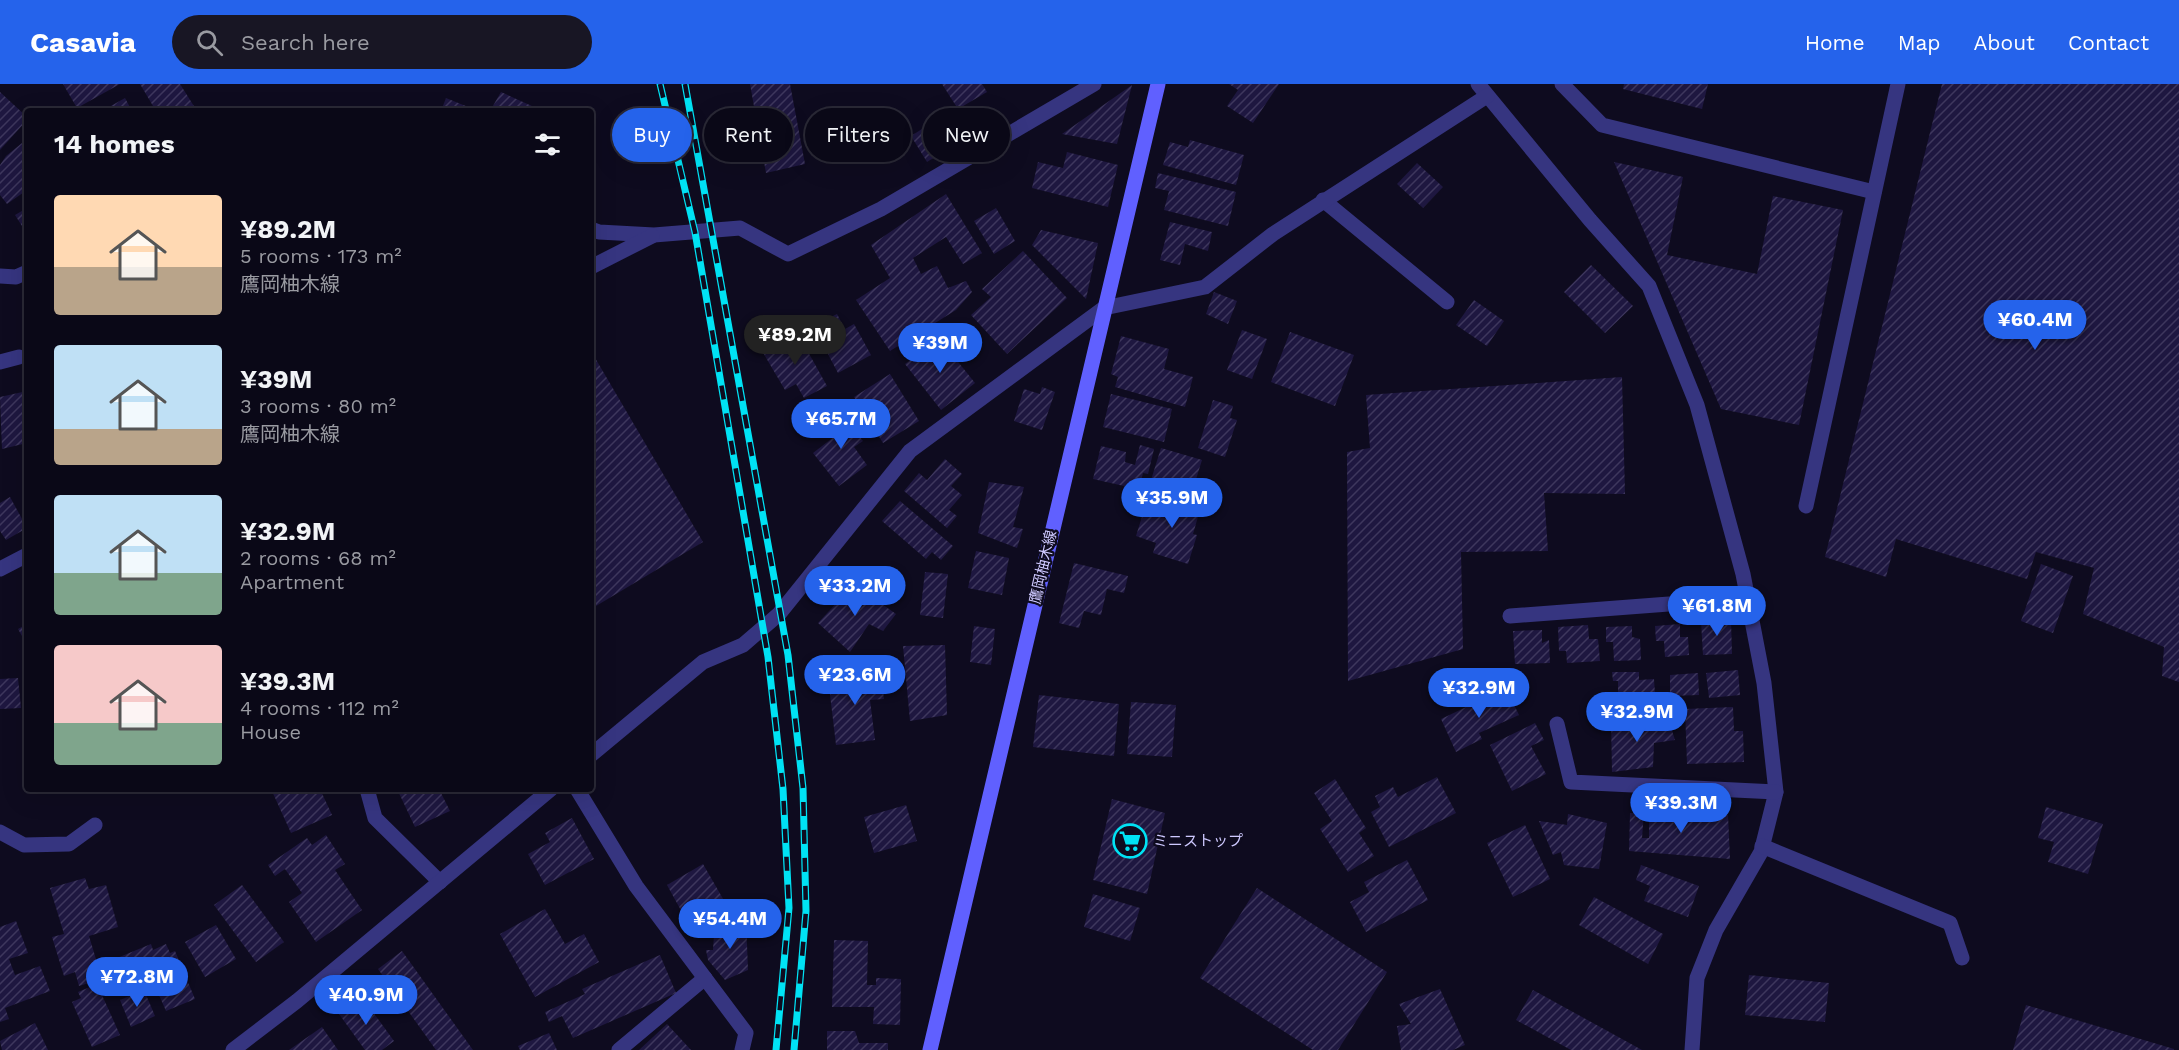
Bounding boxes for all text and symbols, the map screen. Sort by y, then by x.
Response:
search box [172,15,592,69]
text: Casavia [30,26,136,59]
icon: search [193,26,226,59]
text: Search here [241,30,370,55]
text: Home [1805,30,1865,55]
text: Map [1898,30,1941,55]
text: About [1974,30,2035,55]
text: Contact [2068,30,2149,55]
chip: Buy [612,108,692,162]
chip: Rent [704,108,793,162]
chip: Filters [805,108,911,162]
chip: New [923,108,1010,162]
icon: filters [531,128,564,161]
text: 14 homes [54,129,175,159]
text: ¥89.2M [240,214,336,244]
icon: home [102,219,174,291]
text: 5 rooms · 173 m² [240,244,402,268]
text: 鷹岡柚木線 [240,272,340,296]
pin: ¥60.4M [1986,300,2084,351]
text: ¥60.4M [1997,307,2073,331]
pin: ¥89.2M [746,315,844,366]
text: ¥89.2M [758,322,832,346]
pin: ¥39M [904,323,976,374]
text: ¥39M [912,330,968,354]
text: ¥39M [240,364,312,394]
icon: home [102,369,174,441]
text: 3 rooms · 80 m² [240,394,396,418]
pin: ¥65.7M [792,399,890,450]
text: ¥65.7M [805,406,877,430]
text: 鷹岡柚木線 [240,422,340,446]
pin: ¥35.9M [1123,478,1221,529]
text: ¥35.9M [1135,485,1209,509]
text: ¥32.9M [240,516,335,546]
icon: home [102,519,174,591]
street label: 鷹岡柚木線 [1026,528,1060,606]
text: 2 rooms · 68 m² [240,546,396,570]
pin: ¥33.2M [806,566,904,617]
text: Apartment [240,570,344,594]
text: ¥33.2M [819,573,891,597]
pin: ¥61.8M [1668,586,1766,637]
text: ¥61.8M [1682,593,1752,617]
pin: ¥23.6M [806,655,904,706]
text: ¥23.6M [818,662,892,686]
text: ¥39.3M [240,666,335,696]
pin: ¥32.9M [1430,668,1528,719]
icon: home [102,669,174,741]
text: ¥32.9M [1442,675,1516,699]
pin: ¥32.9M [1588,692,1686,743]
text: 4 rooms · 112 m² [240,696,399,720]
text: ¥32.9M [1600,699,1674,723]
text: House [240,720,301,744]
pin: ¥39.3M [1632,783,1730,834]
text: ¥39.3M [1644,790,1718,814]
supermarket icon: ミニストップ [1112,823,1148,859]
place label: ミニストップ [1153,832,1243,850]
pin: ¥54.4M [681,899,779,950]
text: ¥54.4M [693,906,767,930]
pin: ¥72.8M [88,957,186,1008]
text: ¥72.8M [100,964,174,988]
pin: ¥40.9M [317,975,415,1026]
text: ¥40.9M [328,982,404,1006]

